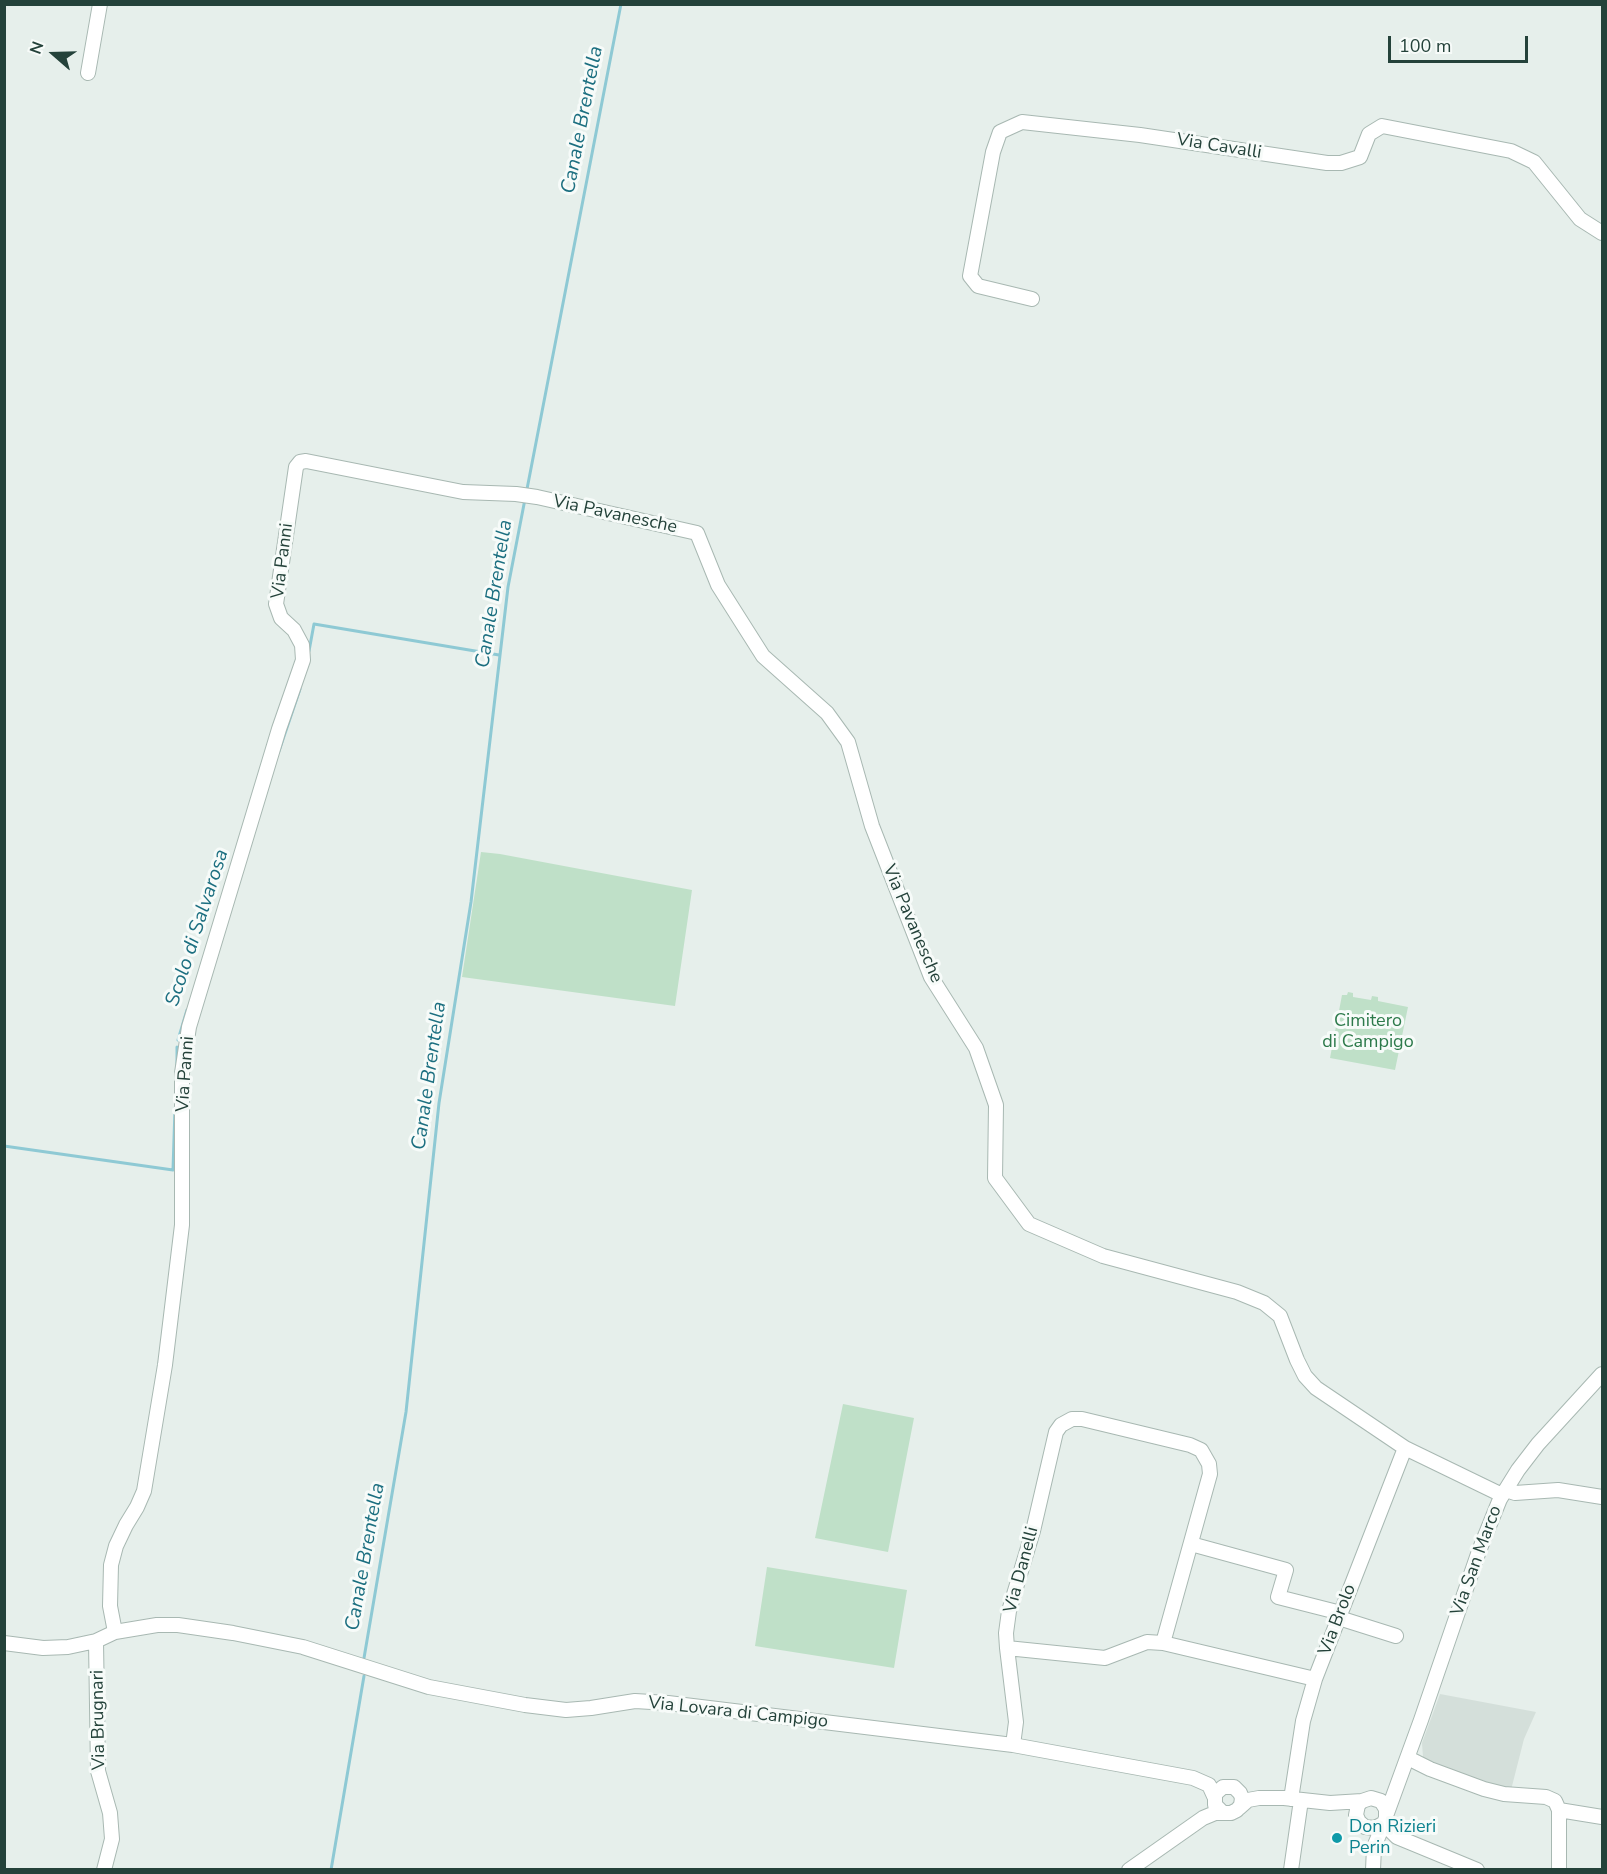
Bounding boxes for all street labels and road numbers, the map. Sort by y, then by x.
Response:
street label: Via Cavalli [1175,130,1263,164]
street label: Via Pavanesche [551,491,679,539]
street label: Via Panni [268,522,298,600]
street label: Via Pavanesche [877,862,947,986]
street label: Via Panni [173,1035,199,1113]
street label: Via San Marco [1447,1503,1507,1619]
street label: Via Danelli [1000,1525,1044,1615]
street label: Via Brolo [1315,1581,1361,1659]
street label: Via Brugnari [87,1670,111,1770]
street label: Via Lovara di Campigo [647,1693,829,1733]

